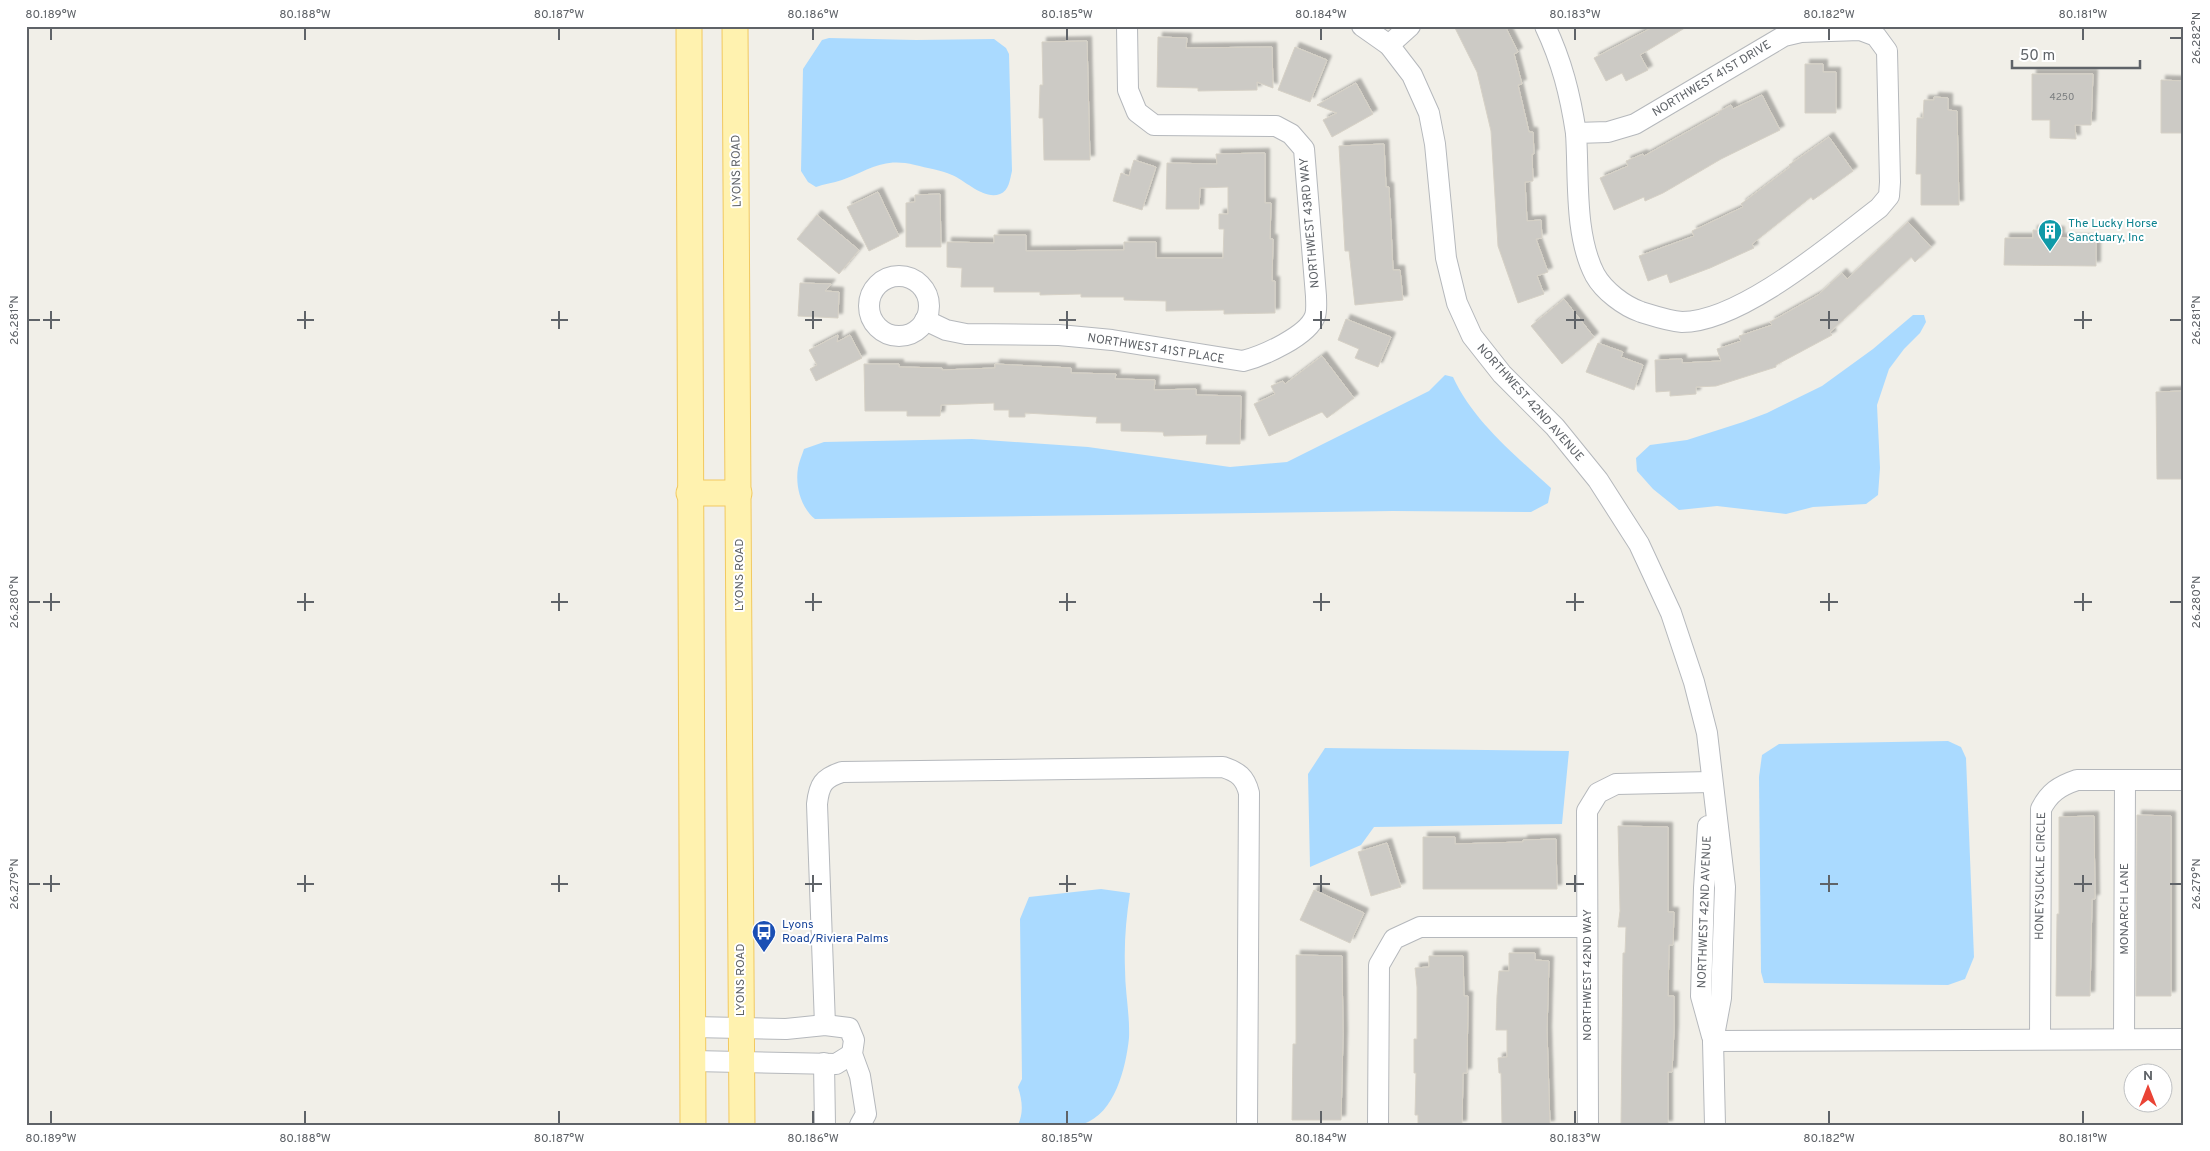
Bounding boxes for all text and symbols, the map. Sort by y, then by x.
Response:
text: 80.189°W [25,7,77,23]
text: 80.188°W [279,7,331,23]
text: 80.187°W [534,7,584,23]
text: 80.186°W [787,7,839,23]
text: 80.185°W [1041,7,1093,23]
text: 80.184°W [1295,7,1347,23]
text: 80.183°W [1549,7,1601,23]
text: 80.182°W [1803,7,1855,23]
text: 80.181°W [2059,7,2107,23]
text: 26.282°N [2189,12,2205,64]
street label: NORTHWEST 41ST DRIVE [1650,37,1774,121]
scale bar [2012,38,2140,70]
text: 50 m [2020,47,2055,66]
house number: 4250 [2050,91,2074,104]
street label: LYONS ROAD [728,135,746,207]
street label: NORTHWEST 43RD WAY [1296,157,1324,289]
place label: The Lucky Horse Sanctuary, Inc [2068,216,2158,246]
building icon: The Lucky Horse Sanctuary, Inc [2037,218,2063,252]
text: 26.281°N [7,295,23,345]
text: 26.281°N [2189,295,2205,345]
street label: NORTHWEST 41ST PLACE [1086,330,1226,368]
street label: NORTHWEST 42ND AVENUE [1473,341,1587,465]
street label: LYONS ROAD [732,539,748,611]
text: 26.280°N [7,576,23,628]
text: 26.280°N [2189,576,2205,628]
street label: HONEYSUCKLE CIRCLE [2032,812,2050,940]
street label: NORTHWEST 42ND AVENUE [1694,835,1716,989]
text: 26.279°N [7,858,23,910]
text: 26.279°N [2189,858,2205,910]
street label: MONARCH LANE [2117,863,2133,955]
street label: NORTHWEST 42ND WAY [1580,909,1596,1041]
place label: Lyons Road/Riviera Palms [782,917,889,947]
bus stop icon: Lyons Road/Riviera Palms [751,919,777,953]
street label: LYONS ROAD [733,944,749,1016]
north arrow [2122,1064,2172,1114]
text: N [2143,1068,2153,1085]
text: 80.189°W [25,1131,77,1147]
text: 80.188°W [279,1131,331,1147]
text: 80.187°W [534,1131,584,1147]
text: 80.186°W [787,1131,839,1147]
text: 80.185°W [1041,1131,1093,1147]
text: 80.184°W [1295,1131,1347,1147]
text: 80.183°W [1549,1131,1601,1147]
text: 80.182°W [1803,1131,1855,1147]
text: 80.181°W [2059,1131,2107,1147]

